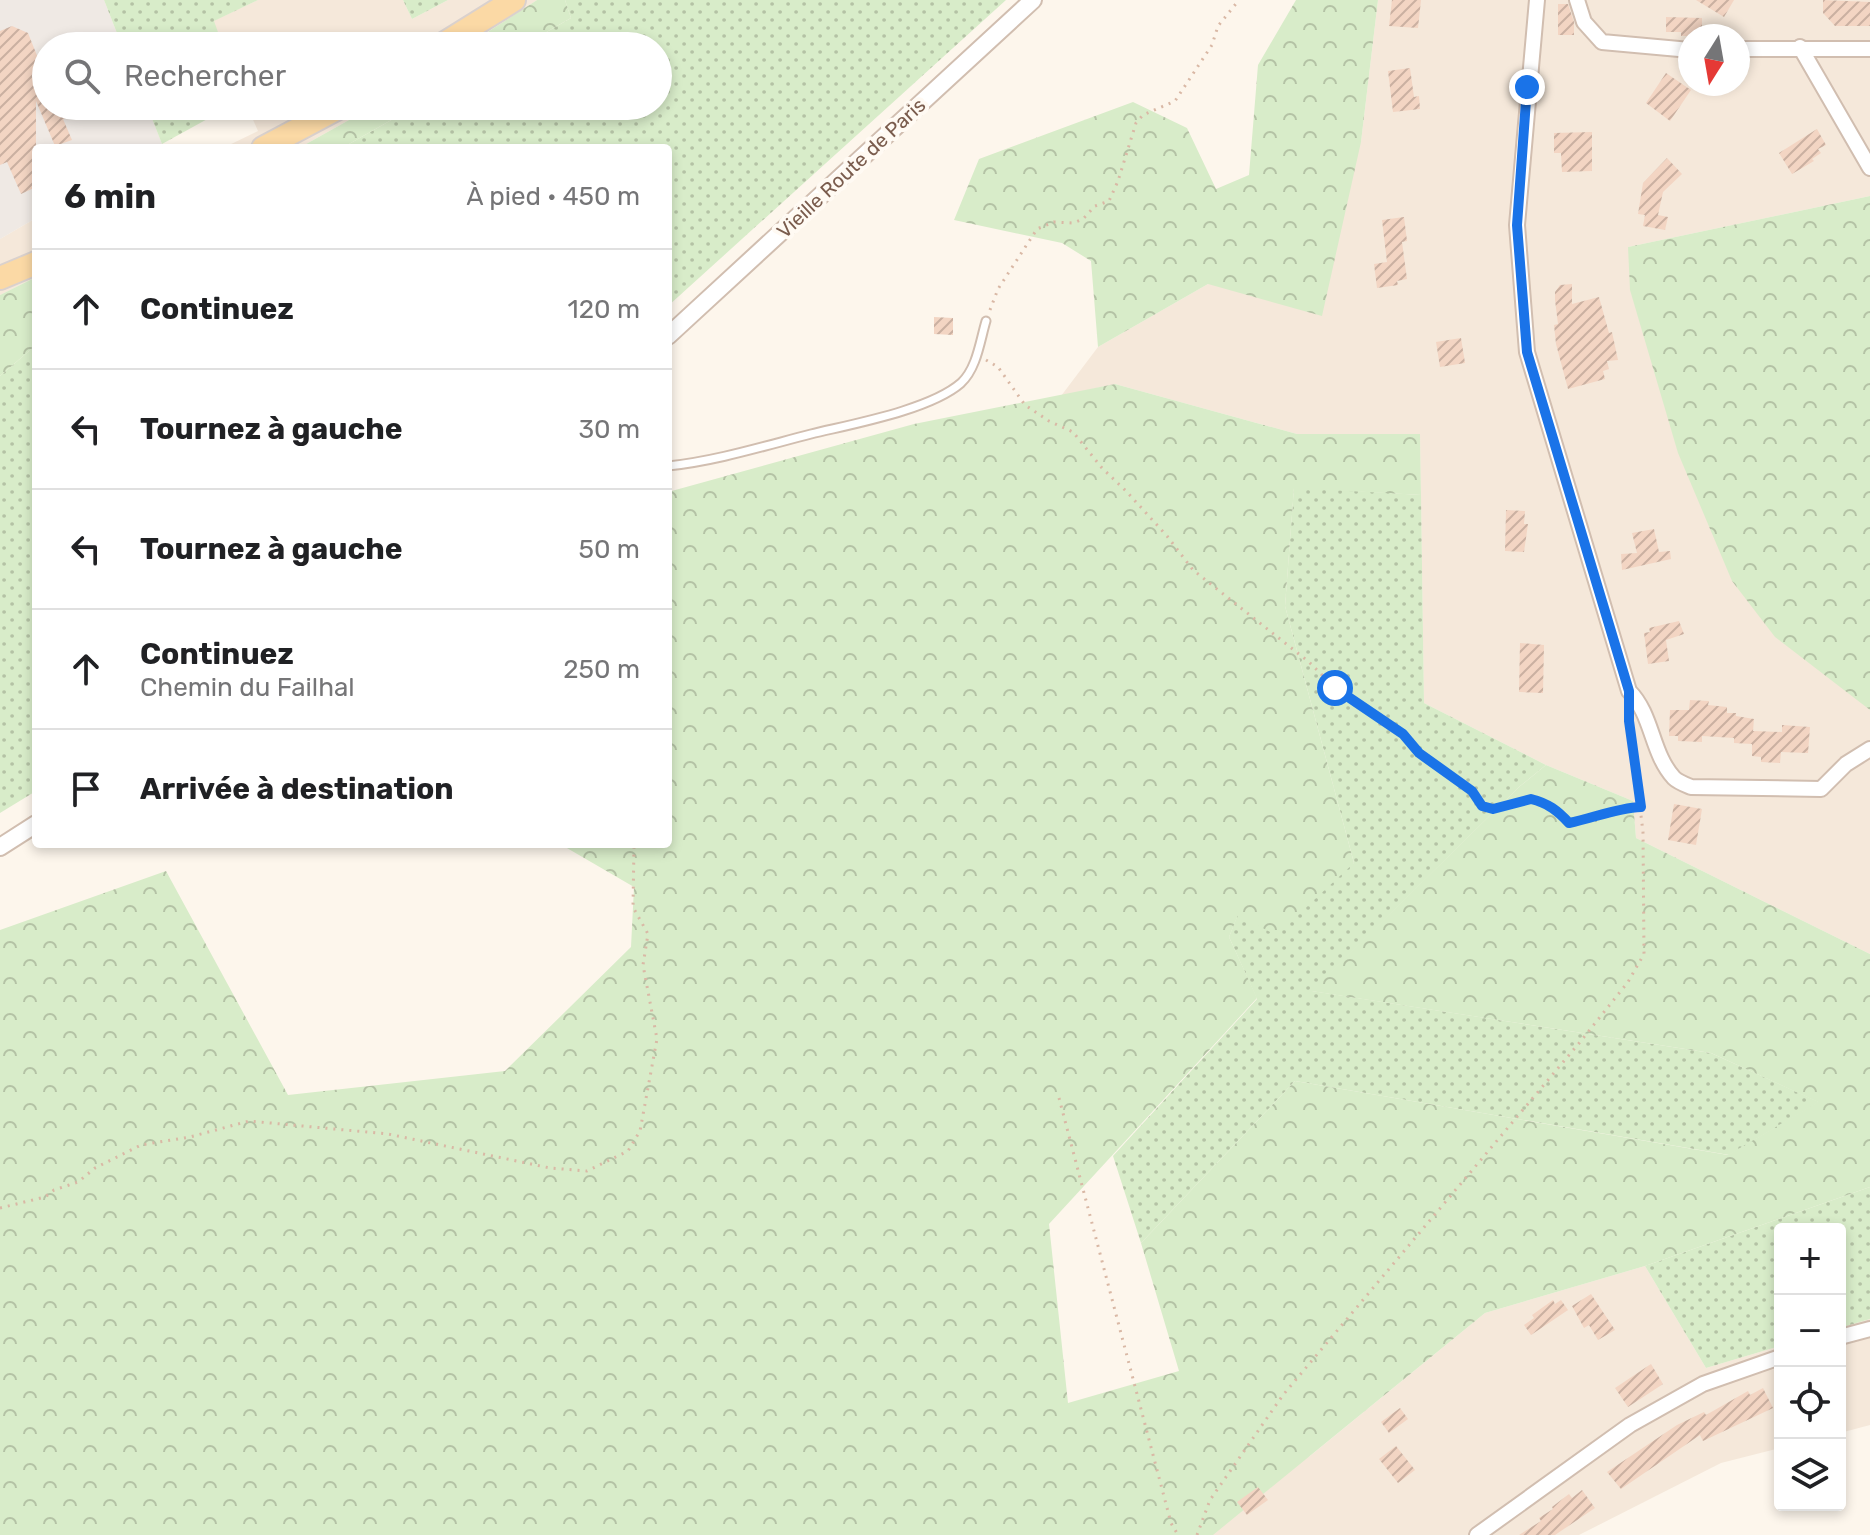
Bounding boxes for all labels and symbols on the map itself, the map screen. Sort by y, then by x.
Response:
north arrow [1678,24,1750,96]
route end [1509,69,1545,105]
street label: Vieille Route de Paris [772,93,930,243]
route start [1317,670,1353,706]

